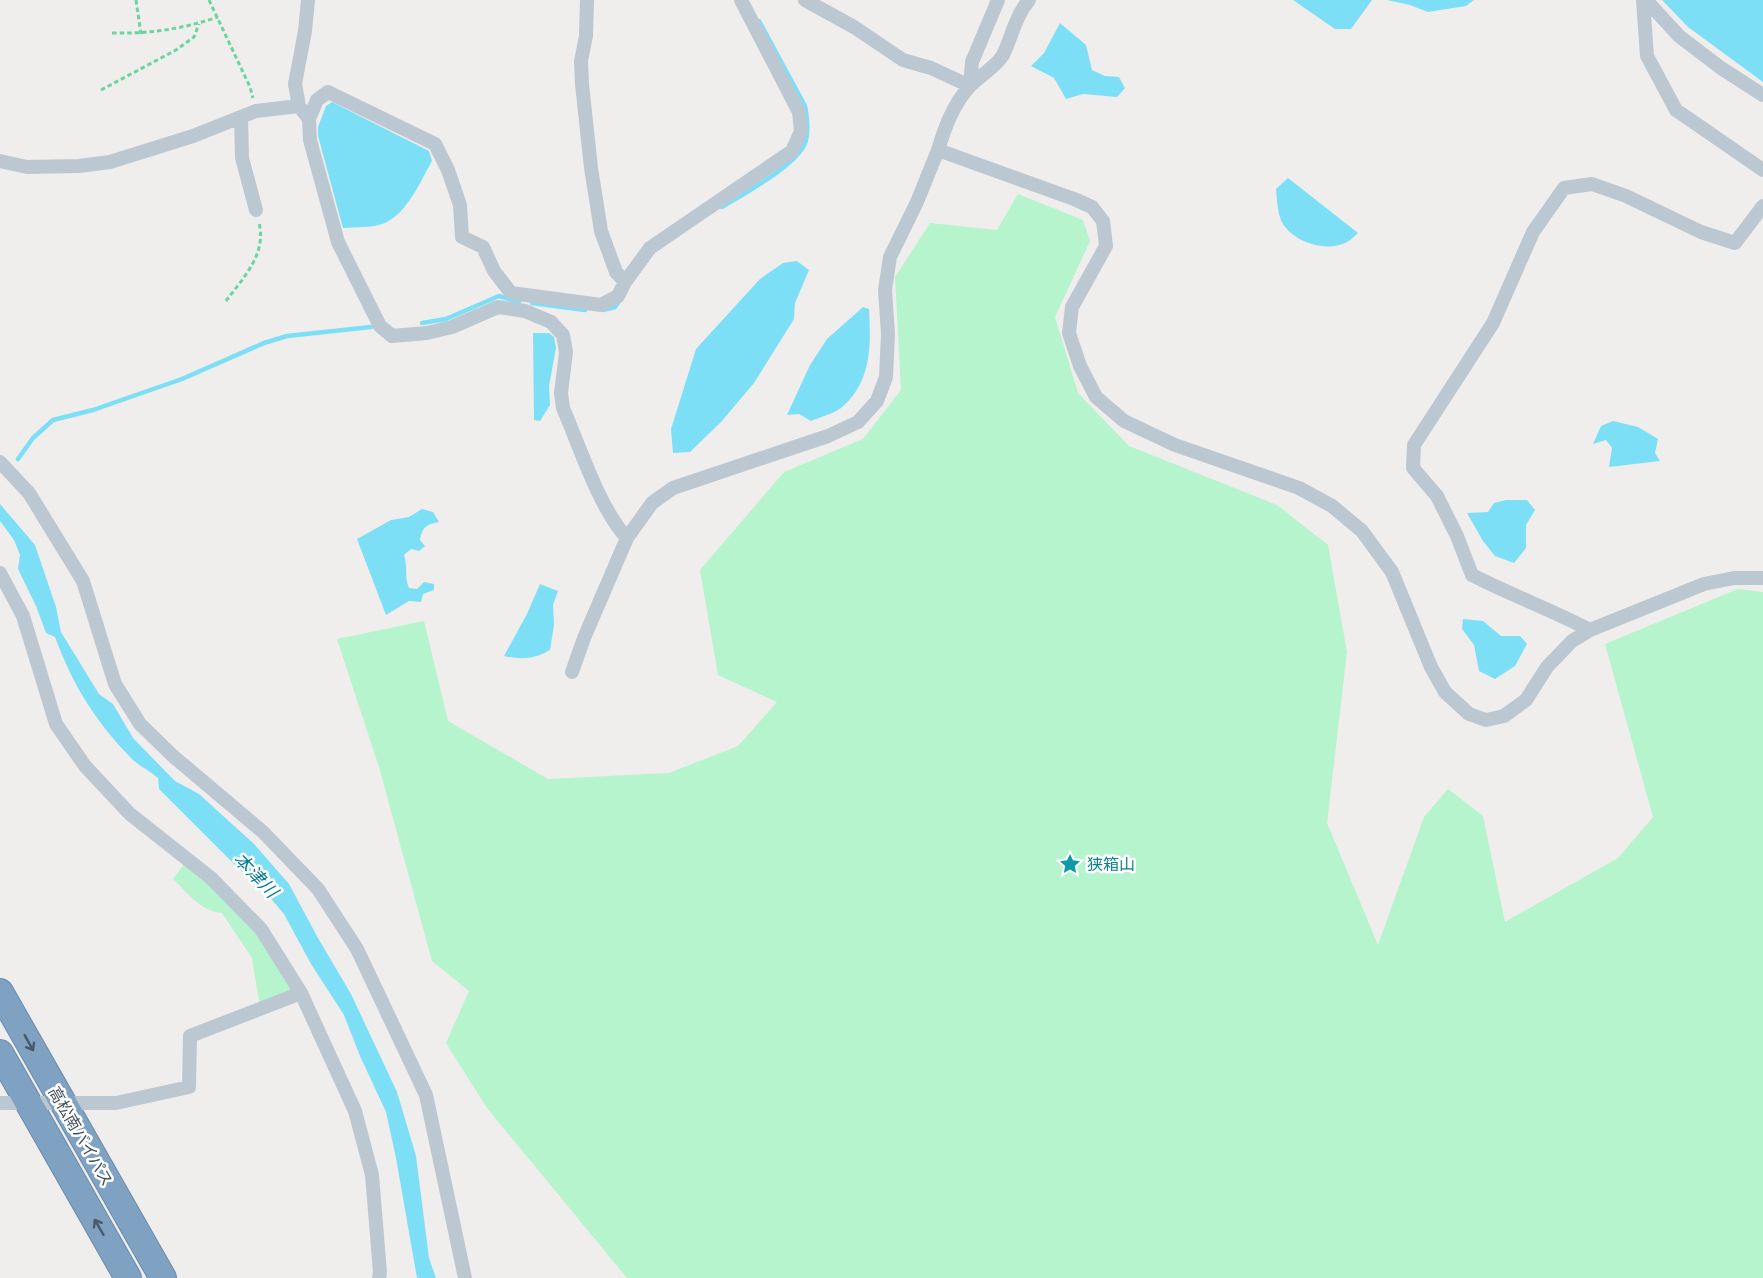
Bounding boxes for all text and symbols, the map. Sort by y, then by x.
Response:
water label: 本津川 [229,848,284,904]
place icon: 狭箱山 [1058,852,1082,876]
place label: 狭箱山 [1087,854,1135,874]
one-way arrow [24,1034,35,1052]
street label: 高松南バイパス [44,1083,118,1189]
one-way arrow [93,1219,105,1236]

